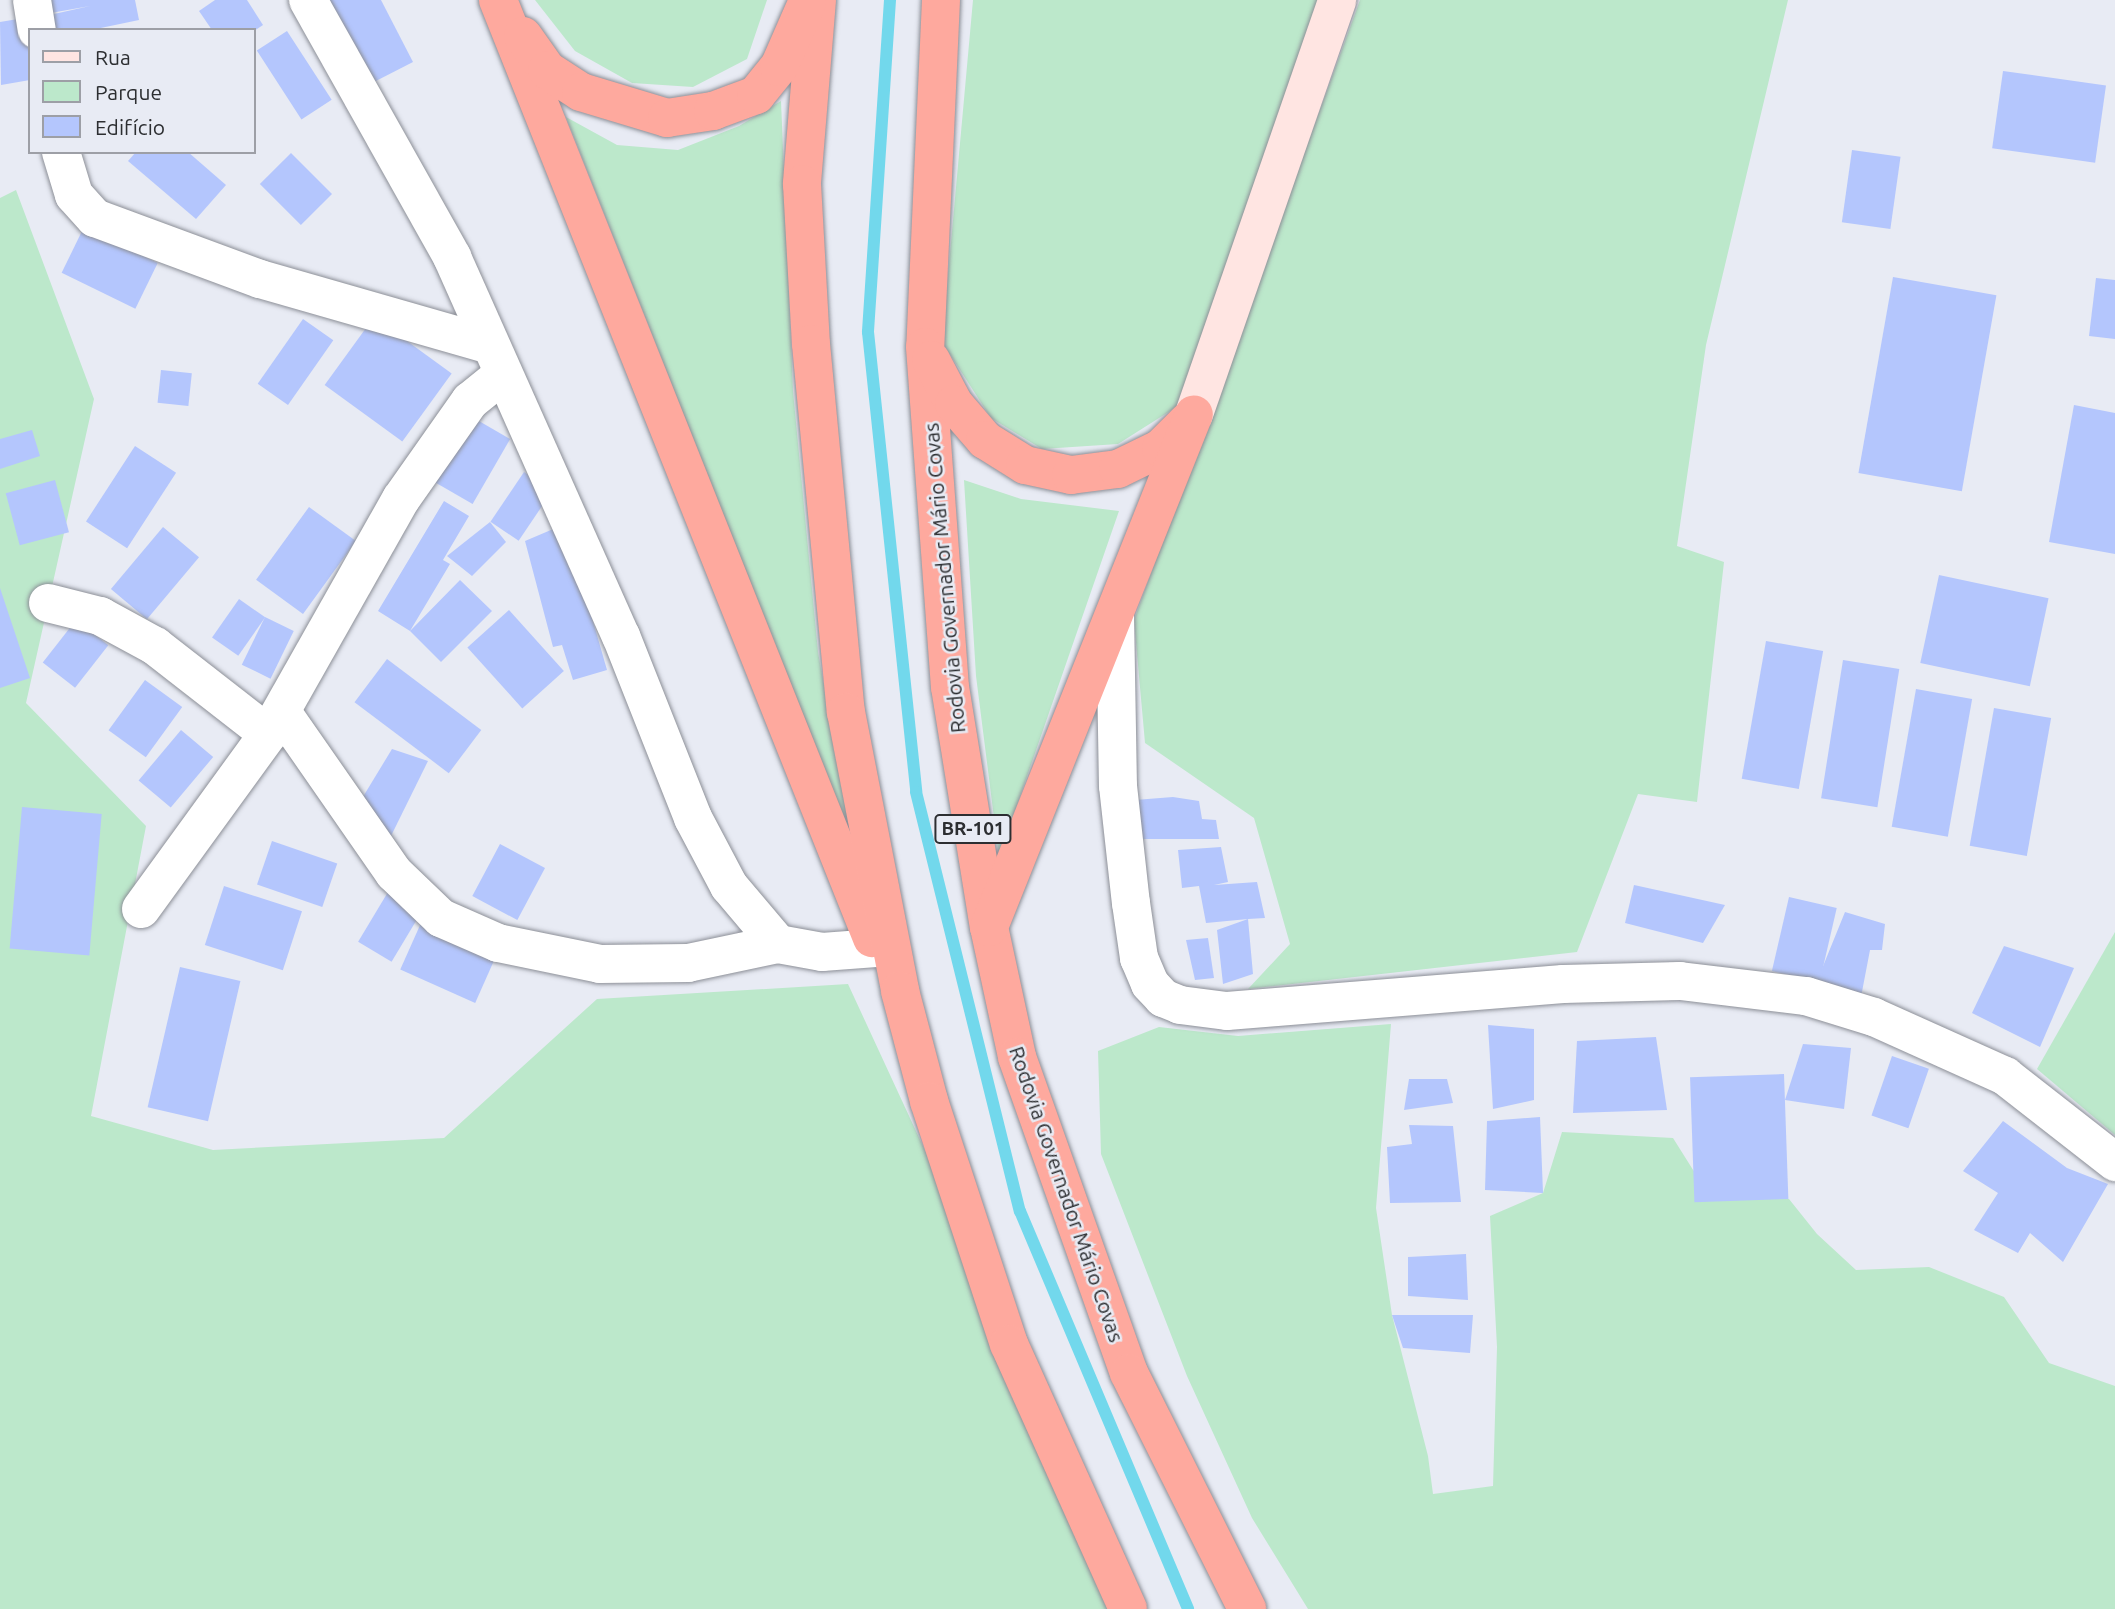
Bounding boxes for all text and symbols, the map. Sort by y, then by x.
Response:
legend [28,28,256,154]
text: Rua [95,45,131,69]
text: Parque [95,80,162,104]
text: Edifício [95,115,165,139]
street label: Rodovia Governador Mário Covas [918,422,970,734]
road number: BR-101 [933,814,1013,844]
street label: Rodovia Governador Mário Covas [1004,1043,1130,1345]

